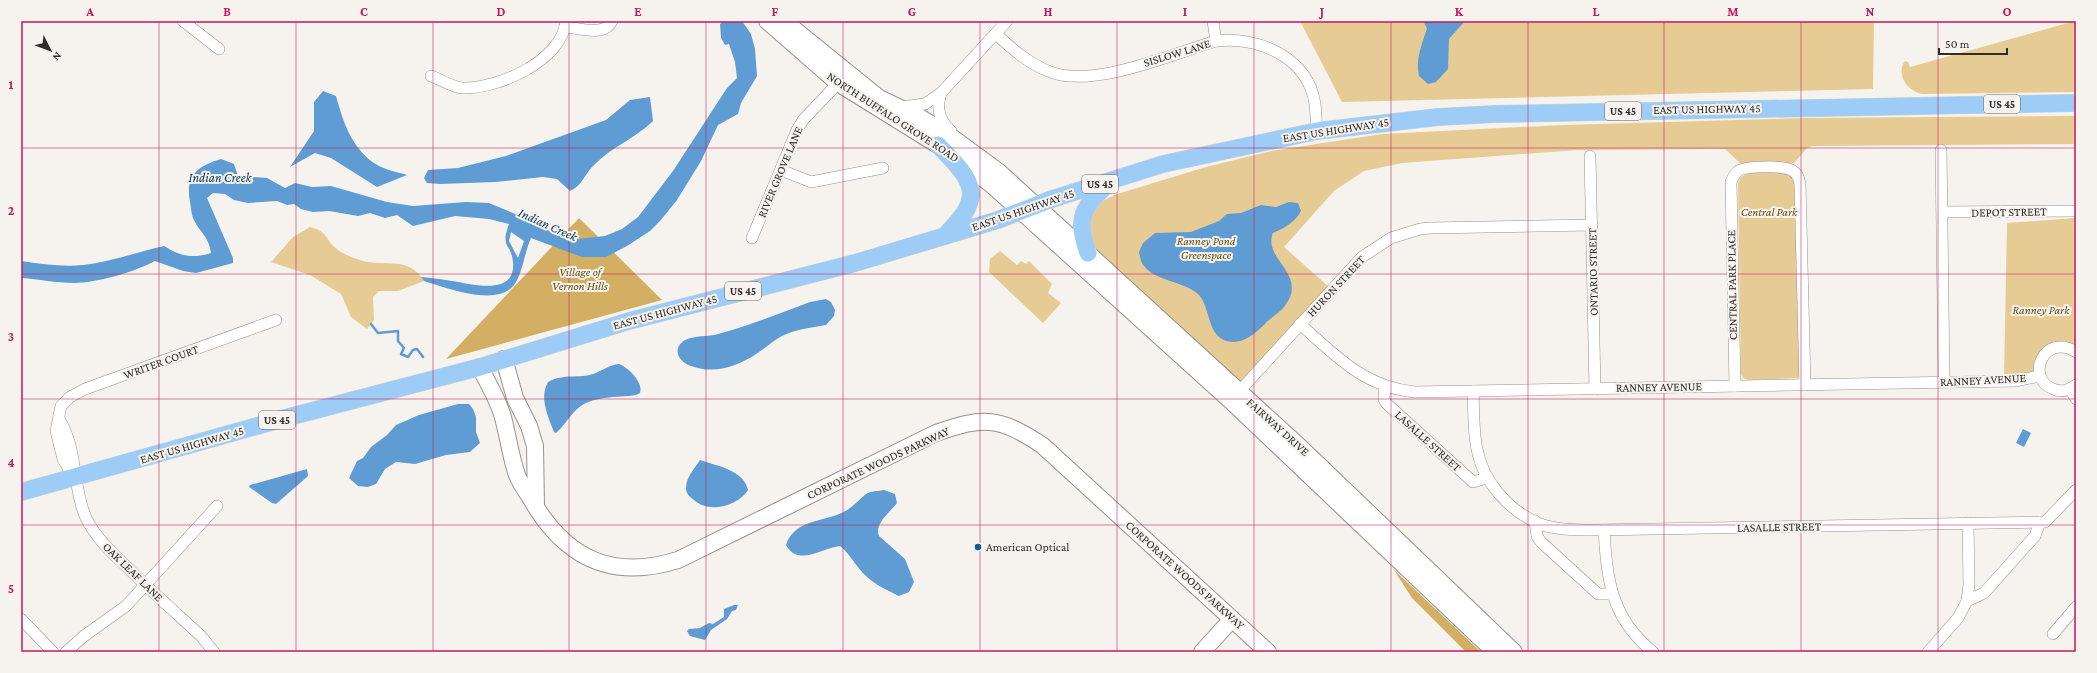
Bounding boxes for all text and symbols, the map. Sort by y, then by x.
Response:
text: A [85,4,94,19]
text: B [223,4,231,19]
text: C [360,4,368,19]
text: D [497,4,506,19]
text: E [634,4,642,19]
text: F [772,4,779,19]
text: G [908,4,916,19]
text: H [1044,4,1053,19]
text: I [1183,4,1187,19]
text: J [1318,4,1324,19]
text: K [1455,4,1464,19]
text: L [1593,4,1600,19]
text: M [1727,4,1739,19]
text: N [1866,4,1875,19]
text: O [2003,4,2012,19]
north arrow [30,30,70,70]
scale bar [1939,30,2007,56]
street label: SISLOW LANE [1142,36,1213,70]
text: 50 m [1945,37,1970,51]
text: N [50,50,64,64]
street label: NORTH BUFFALO GROVE ROAD [824,69,962,165]
text: 1 [9,77,14,92]
road number: US 45 [1984,95,2020,113]
street label: EAST US HIGHWAY 45 [1653,101,1761,117]
road number: US 45 [1605,102,1641,120]
street label: EAST US HIGHWAY 45 [1282,115,1390,145]
street label: RIVER GROVE LANE [755,124,806,220]
water label: Indian Creek [189,170,253,185]
road number: US 45 [1082,175,1118,193]
street label: EAST US HIGHWAY 45 [970,186,1076,234]
text: 2 [8,203,15,218]
street label: DEPOT STREET [1971,204,2047,220]
water label: Indian Creek [516,205,581,245]
park label: Central Park [1741,205,1798,219]
street label: ONTARIO STREET [1585,228,1601,316]
street label: CENTRAL PARK PLACE [1724,229,1740,340]
park label: Ranney Pond Greenspace [1177,234,1236,262]
street label: HURON STREET [1304,252,1368,320]
park label: Village of Vernon Hills [552,265,608,293]
road number: US 45 [725,282,761,300]
street label: EAST US HIGHWAY 45 [611,291,719,333]
park label: Ranney Park [2013,303,2070,317]
text: 3 [8,329,14,344]
street label: WRITER COURT [121,342,201,382]
street label: RANNEY AVENUE [1940,371,2027,389]
street label: RANNEY AVENUE [1616,379,1703,395]
street label: FAIRWAY DRIVE [1244,395,1313,459]
street label: LASALLE STREET [1392,408,1464,475]
road number: US 45 [259,411,295,429]
street label: EAST US HIGHWAY 45 [138,423,246,467]
street label: CORPORATE WOODS PARKWAY [805,424,952,502]
text: 4 [7,455,15,470]
street label: CORPORATE WOODS PARKWAY [1123,518,1248,633]
street label: LASALLE STREET [1737,519,1822,535]
street label: OAK LEAF LANE [100,540,167,605]
place label: American Optical [986,540,1070,554]
marker: American Optical [973,542,983,552]
text: 5 [8,581,14,596]

